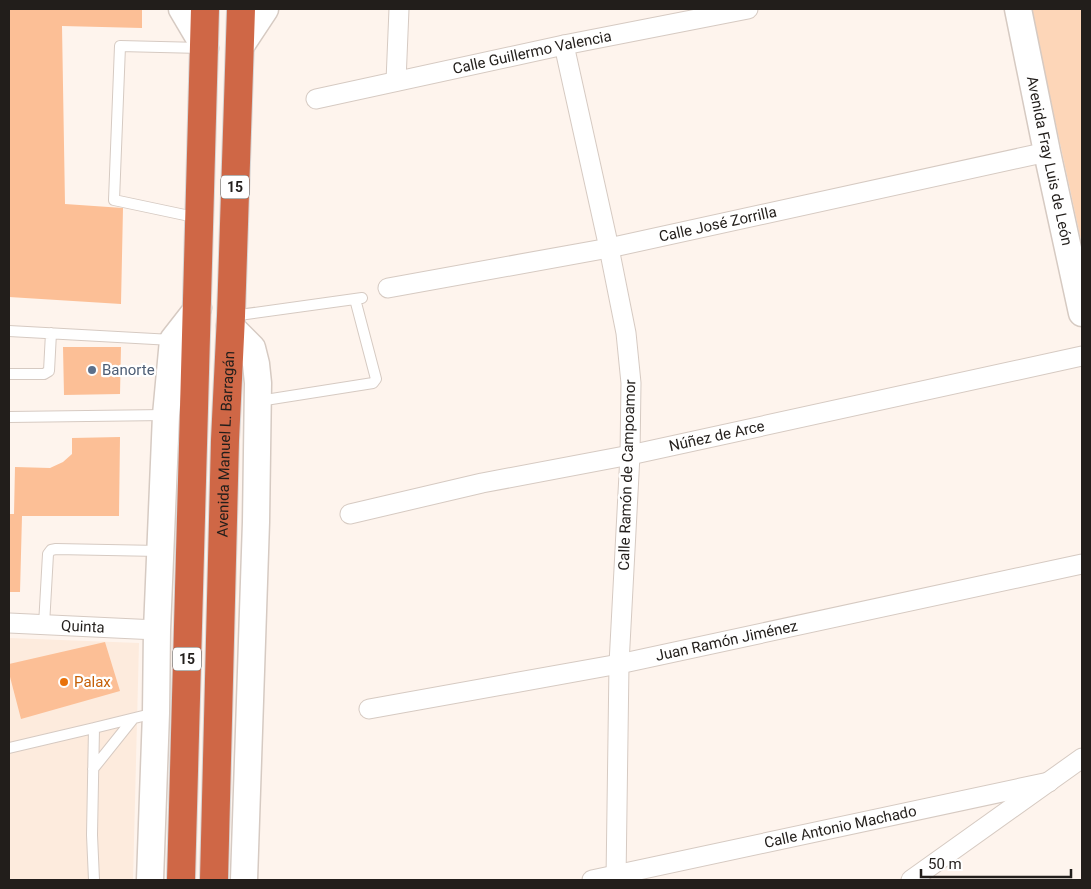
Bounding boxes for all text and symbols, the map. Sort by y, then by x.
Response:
street label: Calle Guillermo Valencia [451,27,613,78]
street label: Avenida Fray Luis de León [1023,74,1076,247]
road number: 15 [221,176,249,198]
street label: Calle José Zorrilla [657,203,778,246]
street label: Avenida Manuel L. Barragán [214,351,238,538]
place label: Banorte [102,361,155,379]
marker: Banorte [86,364,98,376]
street label: Calle Ramón de Campoamor [615,379,639,571]
street label: Núñez de Arce [667,417,766,455]
street label: Quinta [61,616,105,637]
street label: Juan Ramón Jiménez [654,617,799,665]
road number: 15 [173,648,201,671]
place label: Palax [74,673,111,691]
marker: Palax [58,676,70,688]
street label: Calle Antonio Machado [763,802,918,852]
scale bar [921,846,1071,878]
text: 50 m [928,855,962,873]

